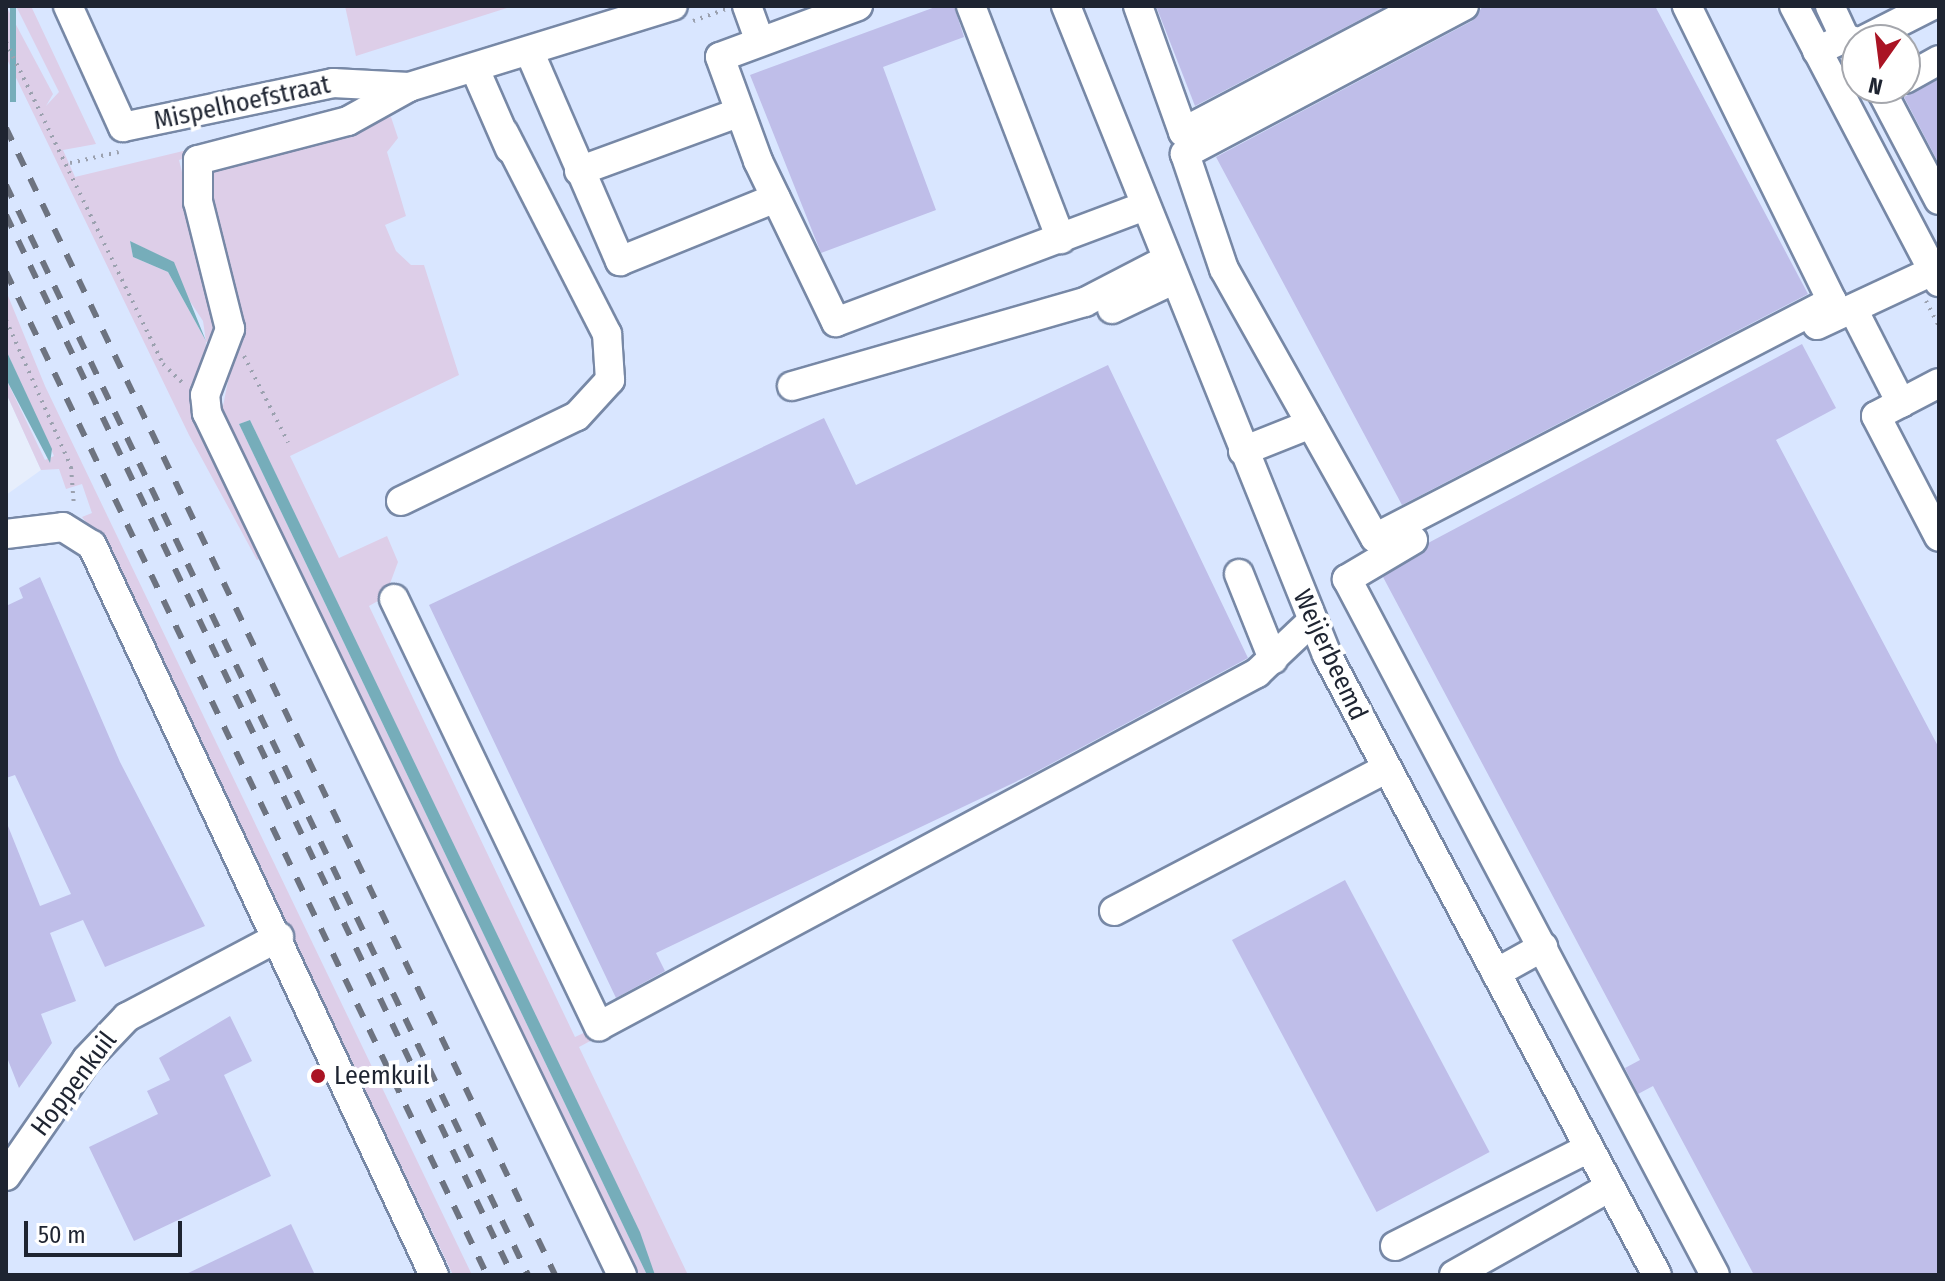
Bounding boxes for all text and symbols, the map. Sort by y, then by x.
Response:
north arrow [1841,24,1921,104]
street label: Mispelhoefstraat [151,69,333,137]
text: N [1866,71,1885,101]
street label: Weijerbeemd [1286,585,1374,725]
street label: Hoppenkuil [25,1026,123,1142]
place label: Leemkuil [334,1060,430,1092]
marker: Leemkuil [309,1067,327,1085]
scale bar [28,1205,186,1255]
text: 50 m [38,1221,86,1249]

